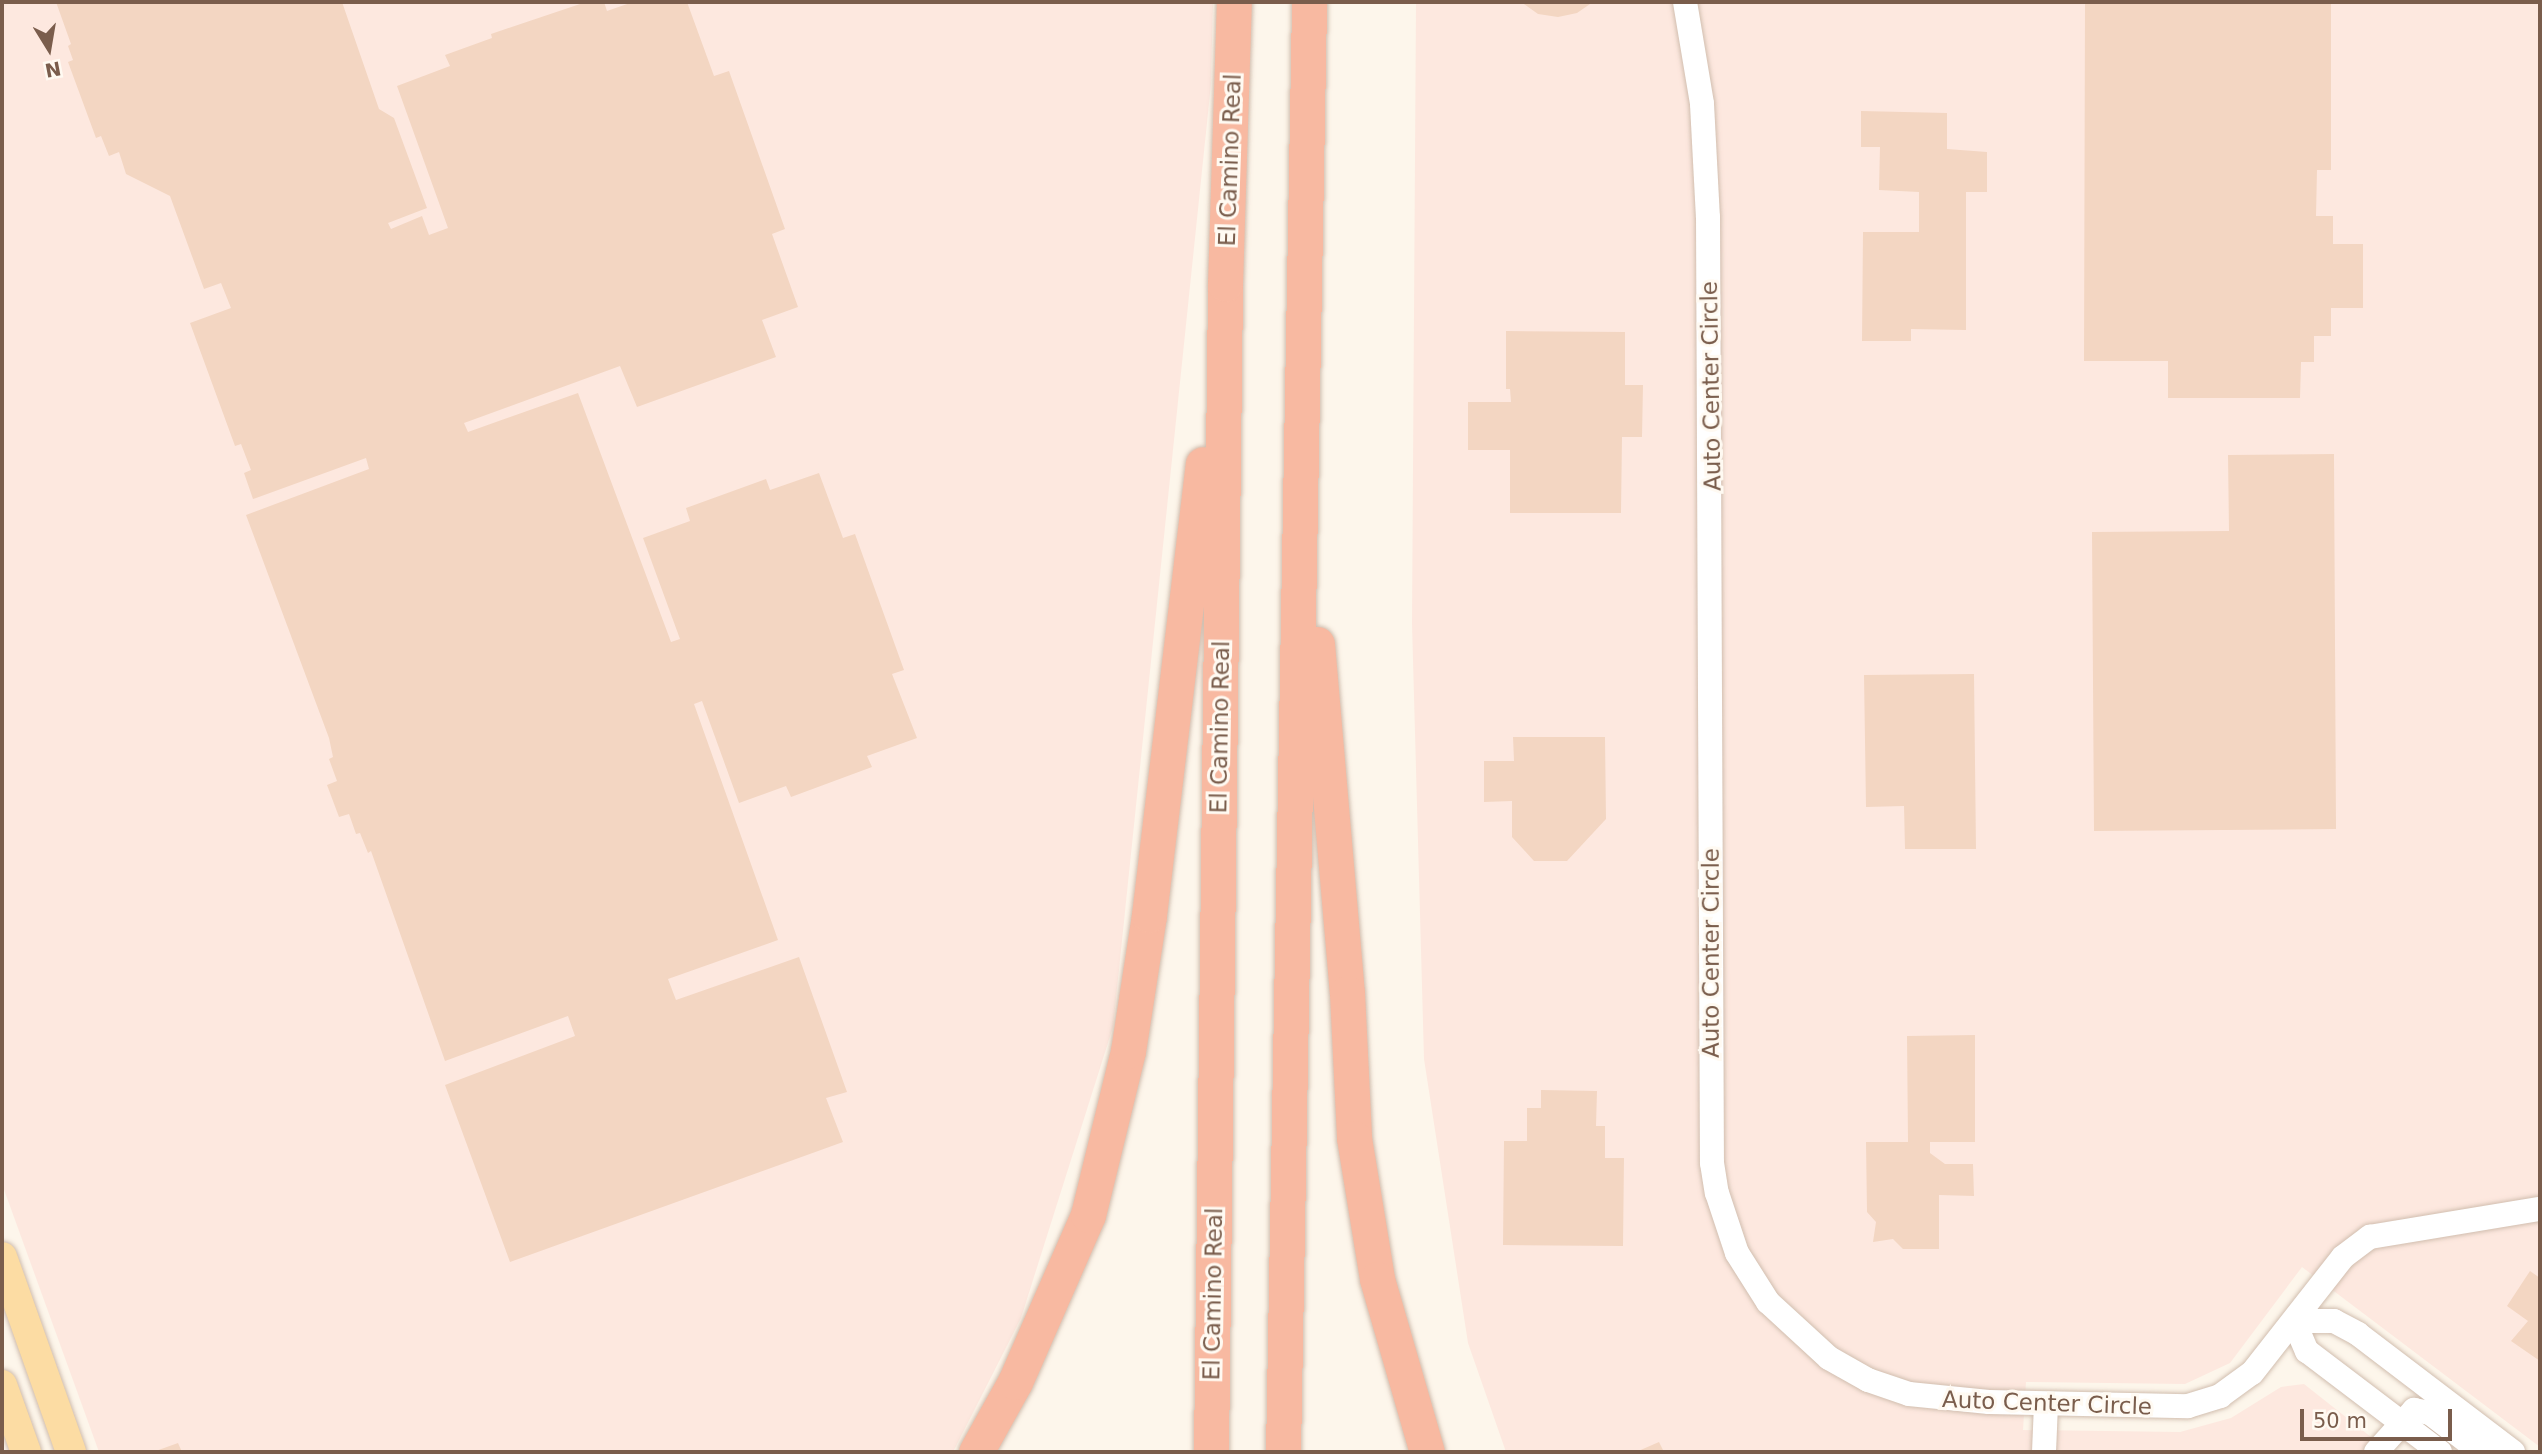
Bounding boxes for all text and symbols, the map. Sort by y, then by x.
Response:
north arrow [14,14,84,84]
text: N [43,57,63,82]
street label: El Camino Real [1213,73,1247,247]
street label: Auto Center Circle [1695,281,1727,491]
street label: El Camino Real [1205,640,1235,814]
street label: Auto Center Circle [1697,848,1725,1058]
street label: El Camino Real [1198,1207,1228,1381]
street label: Auto Center Circle [1942,1386,2152,1420]
scale bar [2304,1394,2456,1438]
text: 50 m [2313,1409,2367,1433]

